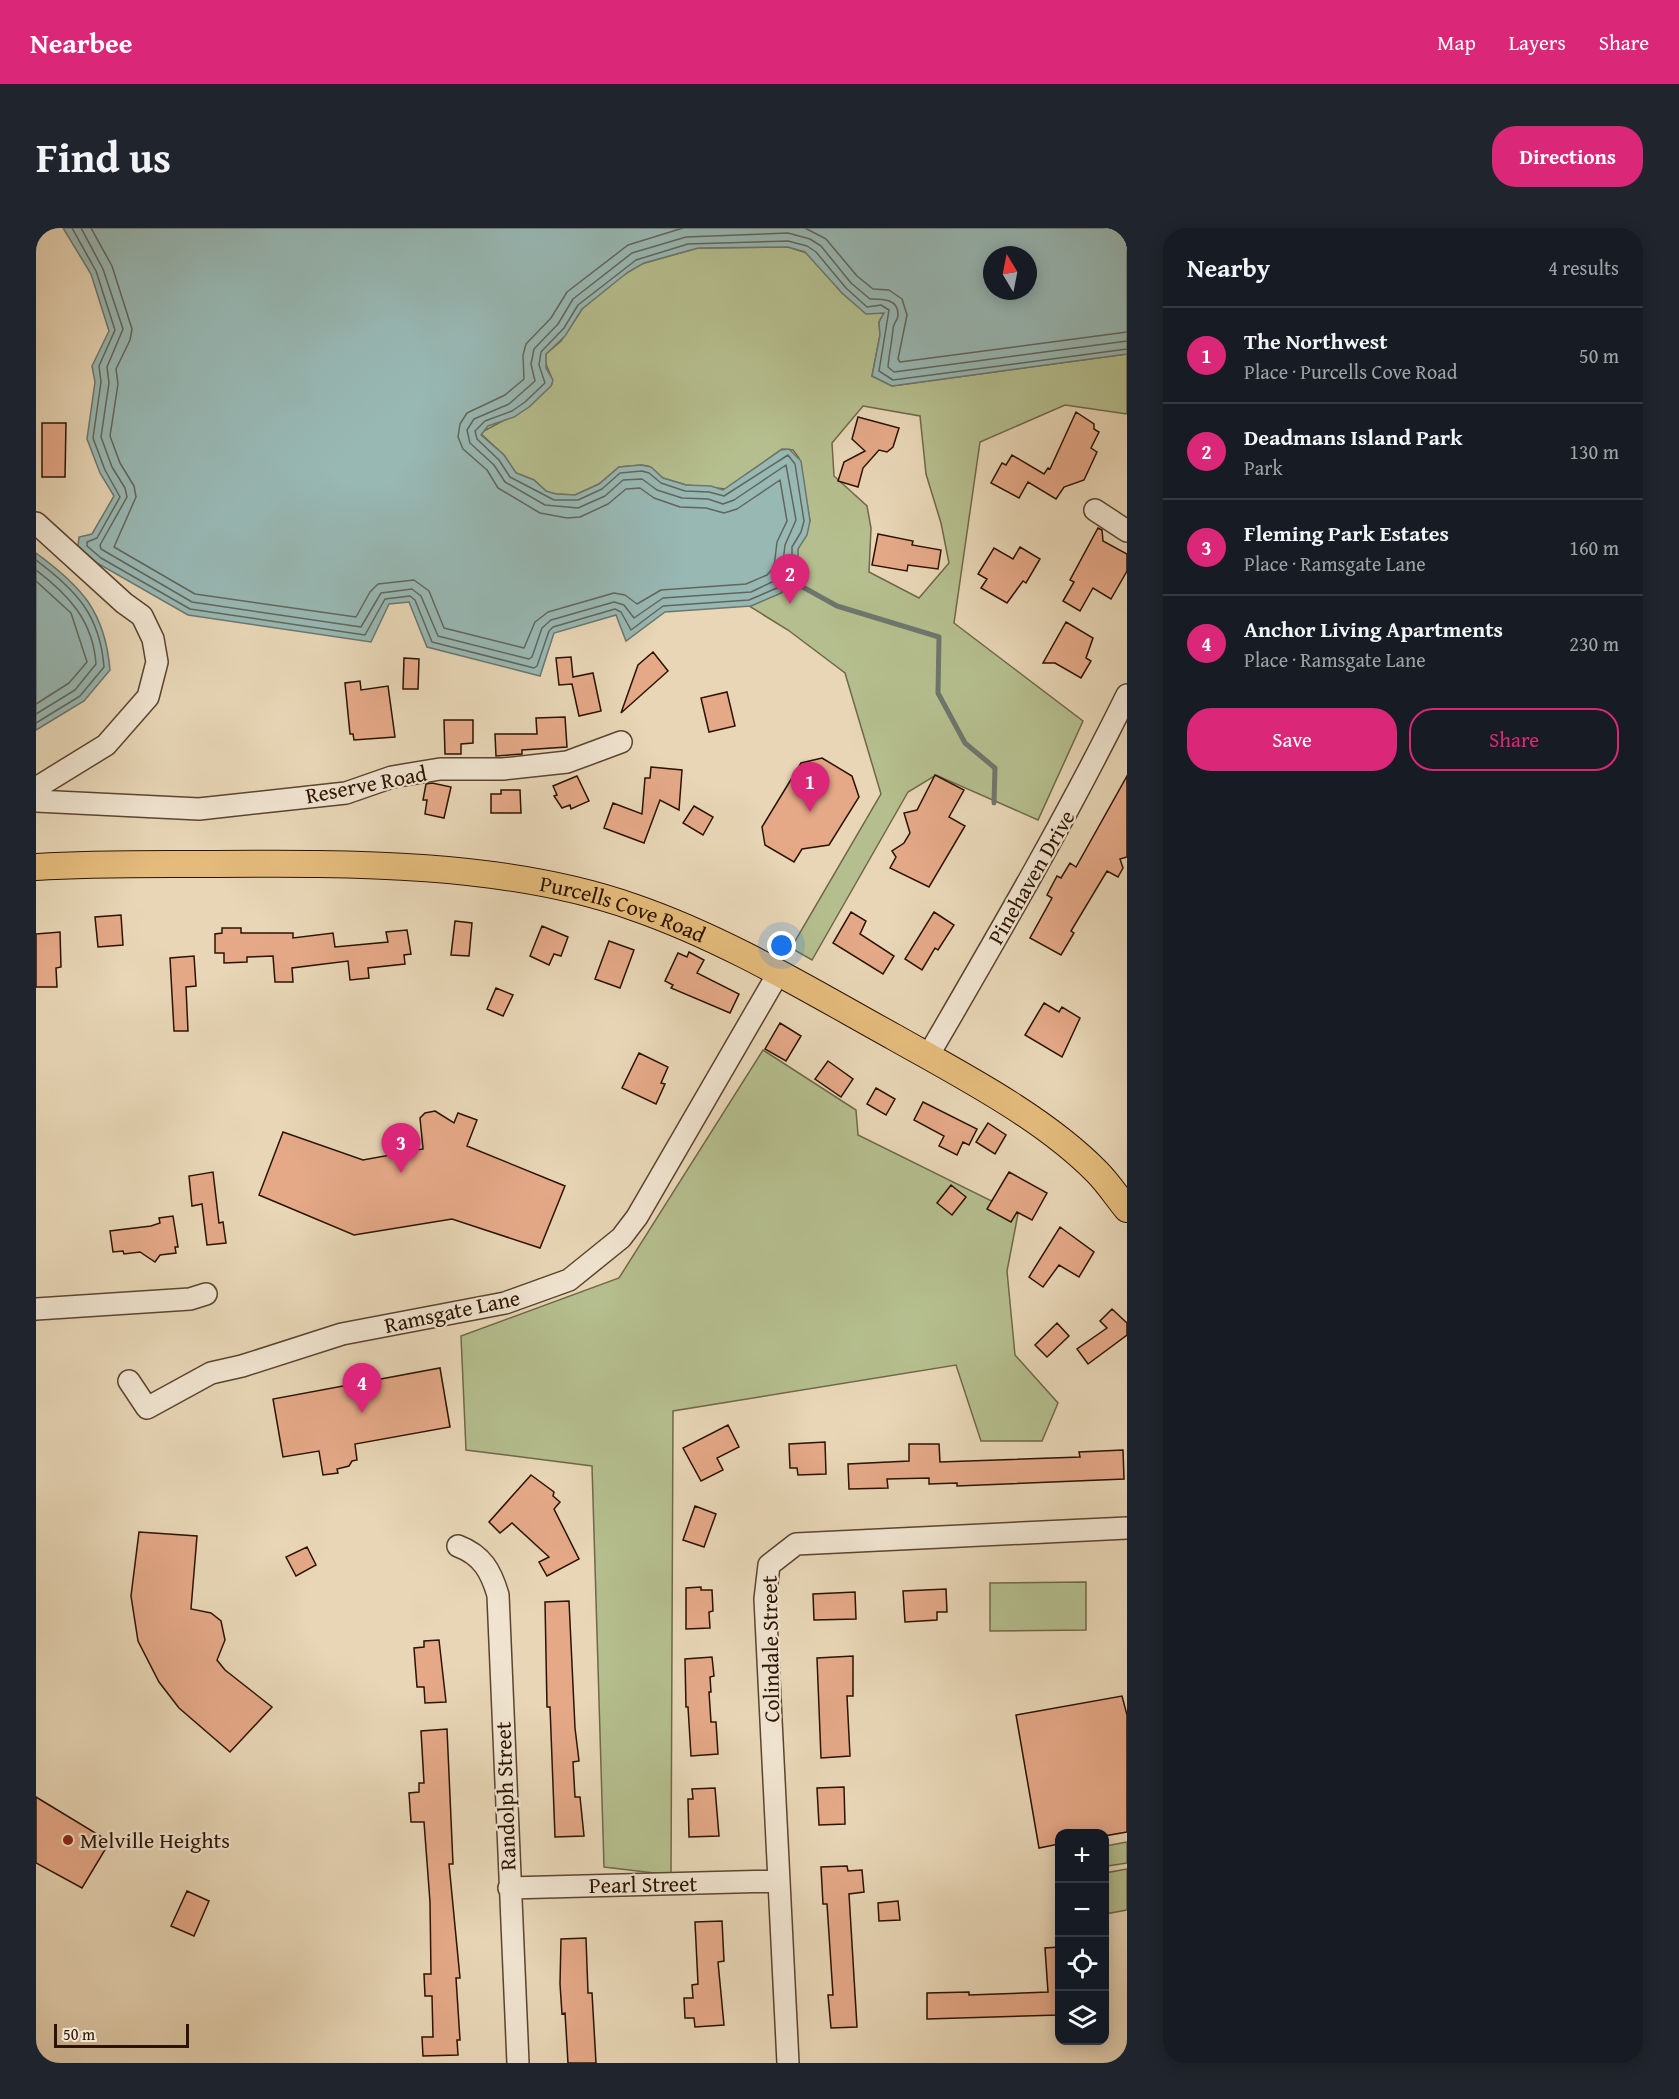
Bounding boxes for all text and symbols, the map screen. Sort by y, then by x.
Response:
text: Nearbee [30,22,133,63]
text: Map [1437,27,1476,58]
text: Layers [1509,27,1566,58]
text: Share [1599,27,1649,58]
text: Find us [36,126,171,187]
button: Directions [1492,126,1643,187]
north arrow [983,246,1037,300]
text: Nearby [1187,248,1270,287]
text: 4 results [1548,253,1619,282]
text: The Northwest [1244,325,1387,357]
text: 1 [1201,341,1212,370]
text: 50 m [1579,341,1619,370]
text: Place · Purcells Cove Road [1244,357,1457,386]
text: Deadmans Island Park [1244,421,1463,453]
text: 2 [1201,437,1212,466]
text: 130 m [1569,437,1619,466]
text: Park [1244,453,1283,482]
text: Fleming Park Estates [1244,517,1449,549]
text: 3 [1201,533,1212,562]
text: 160 m [1569,533,1619,562]
text: Place · Ramsgate Lane [1244,549,1426,578]
pin: 2 [770,554,810,604]
text: Anchor Living Apartments [1244,613,1503,645]
text: 4 [1201,629,1212,658]
text: 230 m [1569,629,1619,658]
text: Place · Ramsgate Lane [1244,645,1426,674]
button: Save [1187,708,1397,771]
button: Share [1409,708,1619,771]
street label: Reserve Road [303,757,430,811]
pin: 1 [790,762,830,812]
street label: Pinehaven Drive [980,804,1082,950]
street label: Purcells Cove Road [537,867,711,950]
your location [767,931,796,960]
pin: 3 [382,1124,421,1173]
street label: Ramsgate Lane [381,1281,523,1341]
pin: 4 [342,1364,382,1413]
street label: Colindale Street [753,1575,787,1723]
street label: Randolph Street [486,1721,524,1871]
place label: Melville Heights [80,1824,230,1856]
map controls [1055,1829,1109,2045]
button: + [1055,1829,1109,1883]
marker: Melville Heights [61,1833,75,1847]
street label: Pearl Street [589,1867,698,1901]
button: − [1055,1883,1109,1937]
button: locate [1055,1937,1109,1991]
button: layers [1055,1991,1109,2045]
scale bar [54,2021,189,2048]
text: 50 m [63,2022,95,2046]

